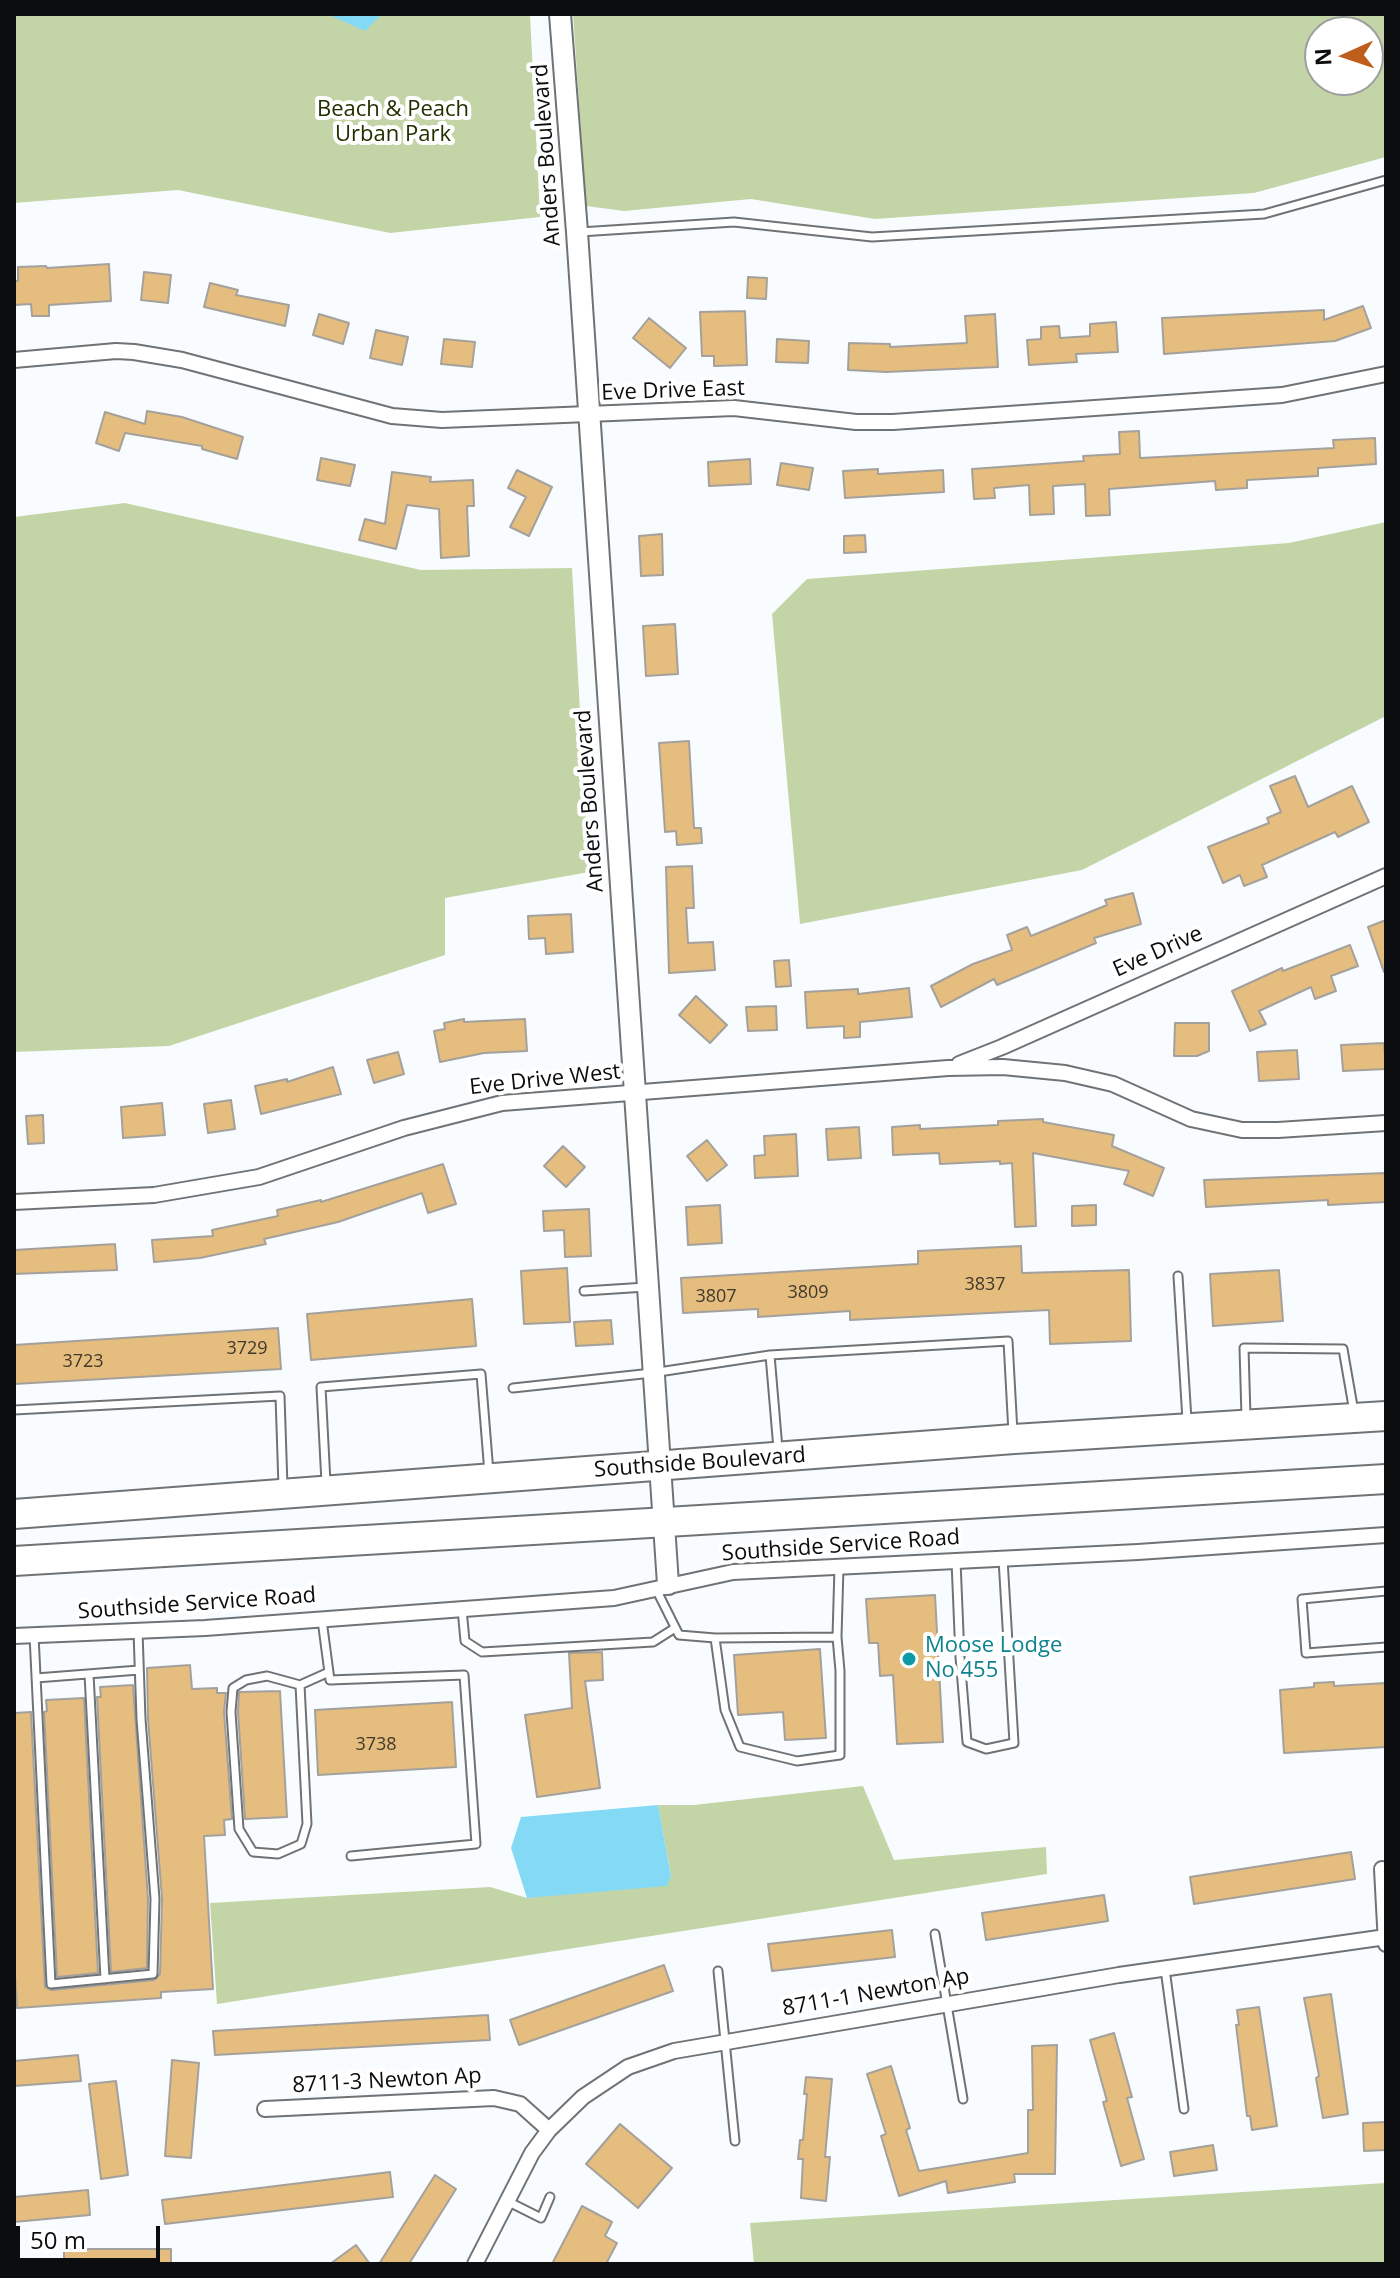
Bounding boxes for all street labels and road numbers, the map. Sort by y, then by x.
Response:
street label: Anders Boulevard [527,63,567,247]
street label: Eve Drive East [601,375,745,407]
street label: Anders Boulevard [570,709,610,893]
street label: Eve Drive [1109,921,1207,983]
street label: Eve Drive West [468,1059,622,1101]
street label: Southside Boulevard [593,1442,807,1484]
street label: Southside Service Road [721,1525,961,1567]
street label: Southside Service Road [77,1583,317,1625]
street label: 8711-1 Newton Ap [780,1964,972,2022]
street label: 8711-3 Newton Ap [292,2063,482,2099]

